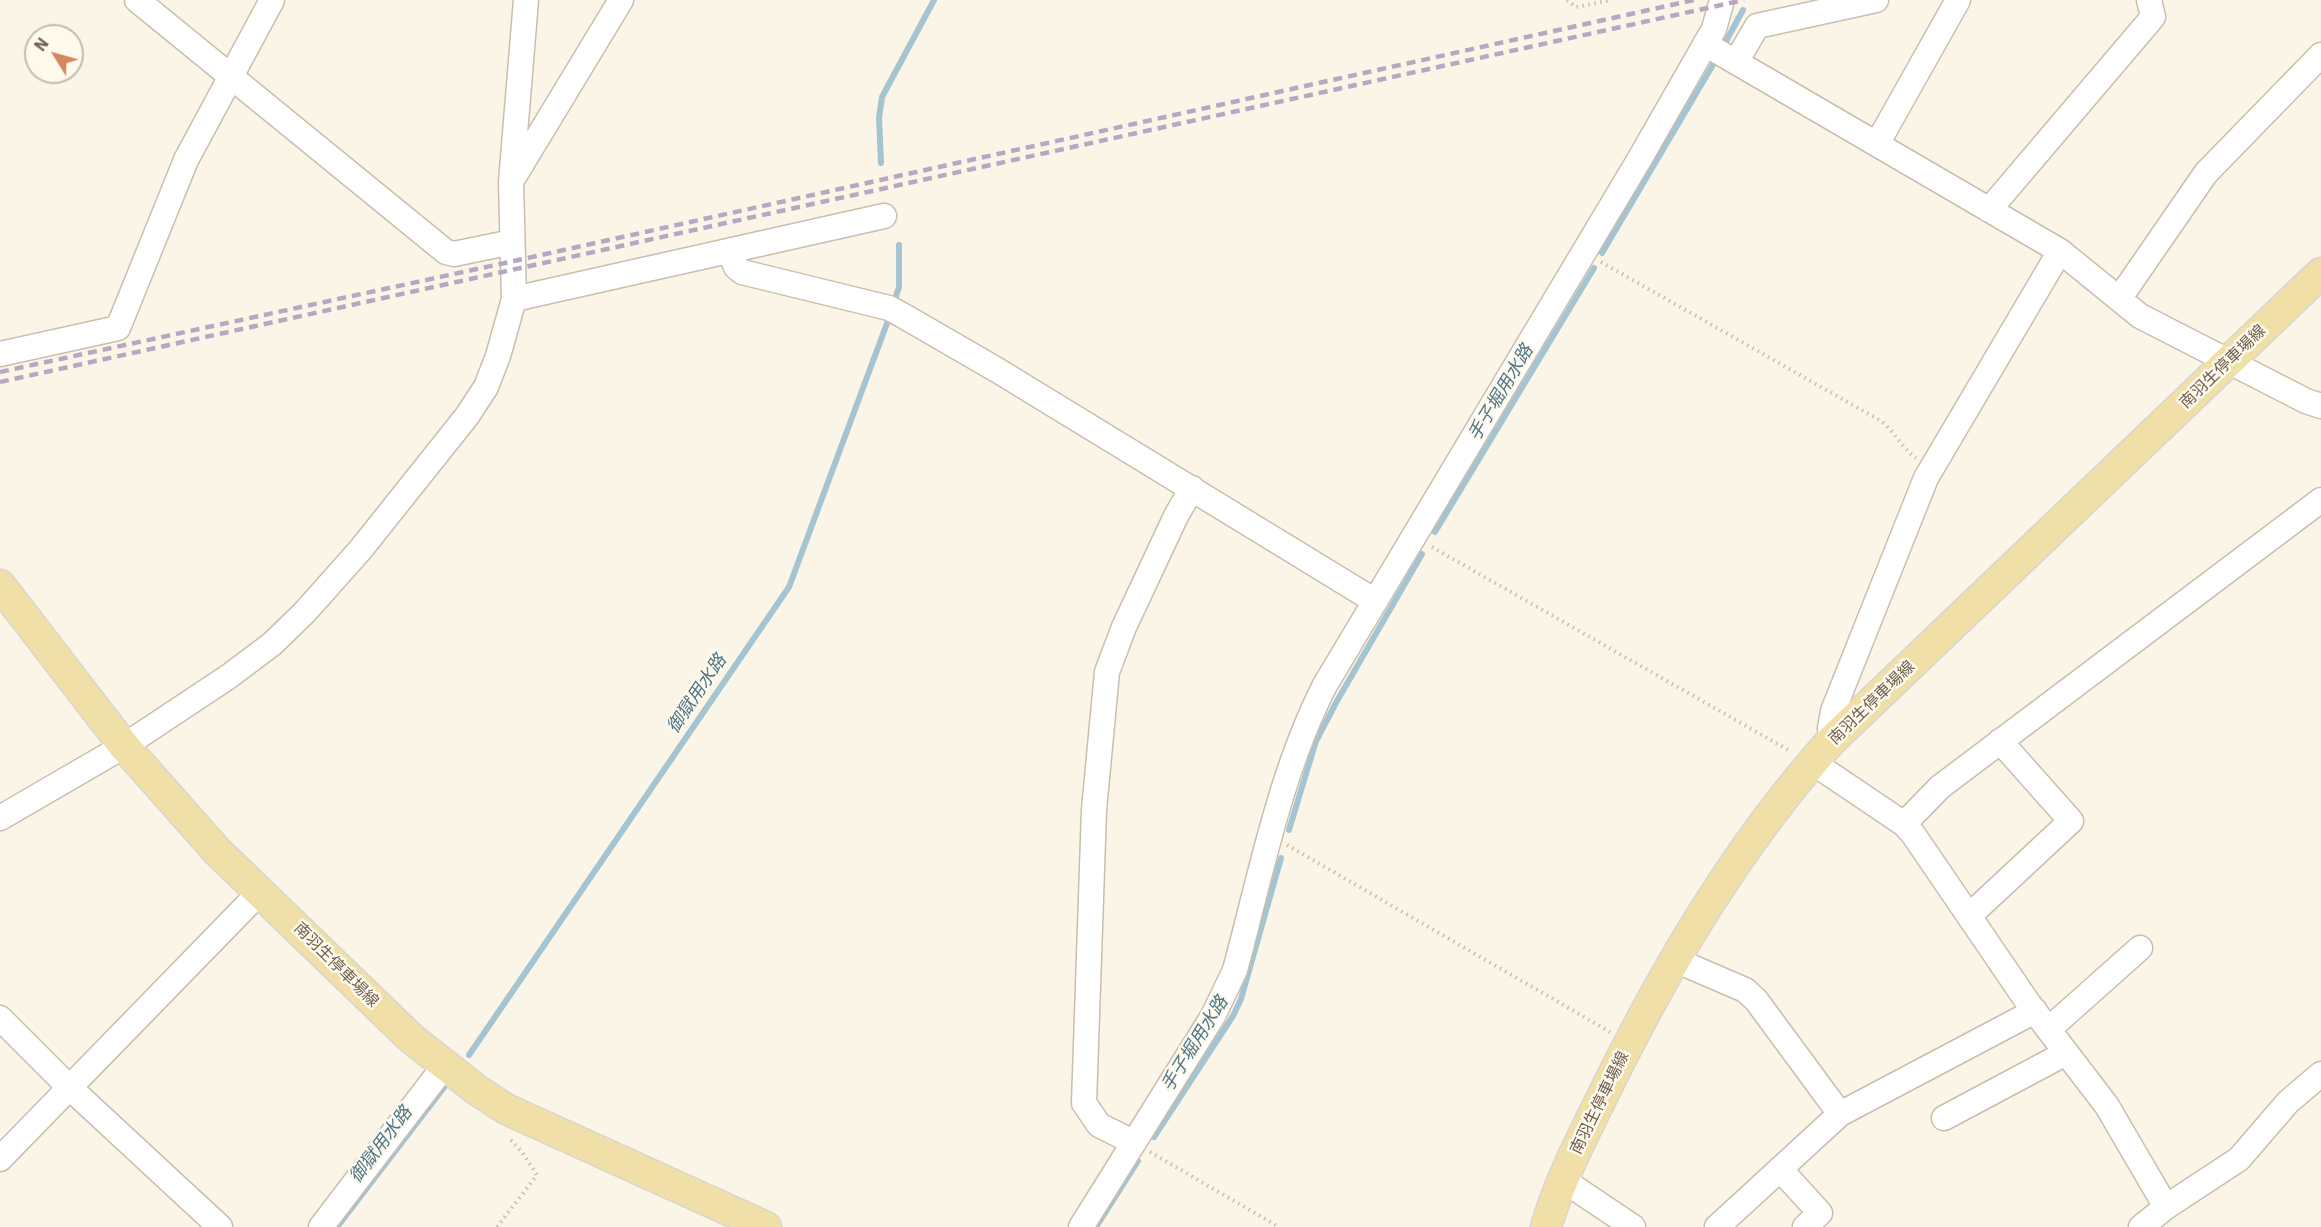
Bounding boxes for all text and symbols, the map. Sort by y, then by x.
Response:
north arrow [24,24,84,84]
text: N [30,34,53,55]
street label: 南羽生停車場線 [2176,321,2270,413]
water label: 手子堀用水路 [1464,341,1538,445]
water label: 御獄用水路 [663,651,731,737]
street label: 南羽生停車場線 [1825,657,1919,749]
street label: 南羽生停車場線 [290,919,382,1011]
water label: 手子堀用水路 [1157,992,1233,1096]
street label: 南羽生停車場線 [1567,1048,1633,1158]
water label: 御獄用水路 [345,1103,417,1187]

